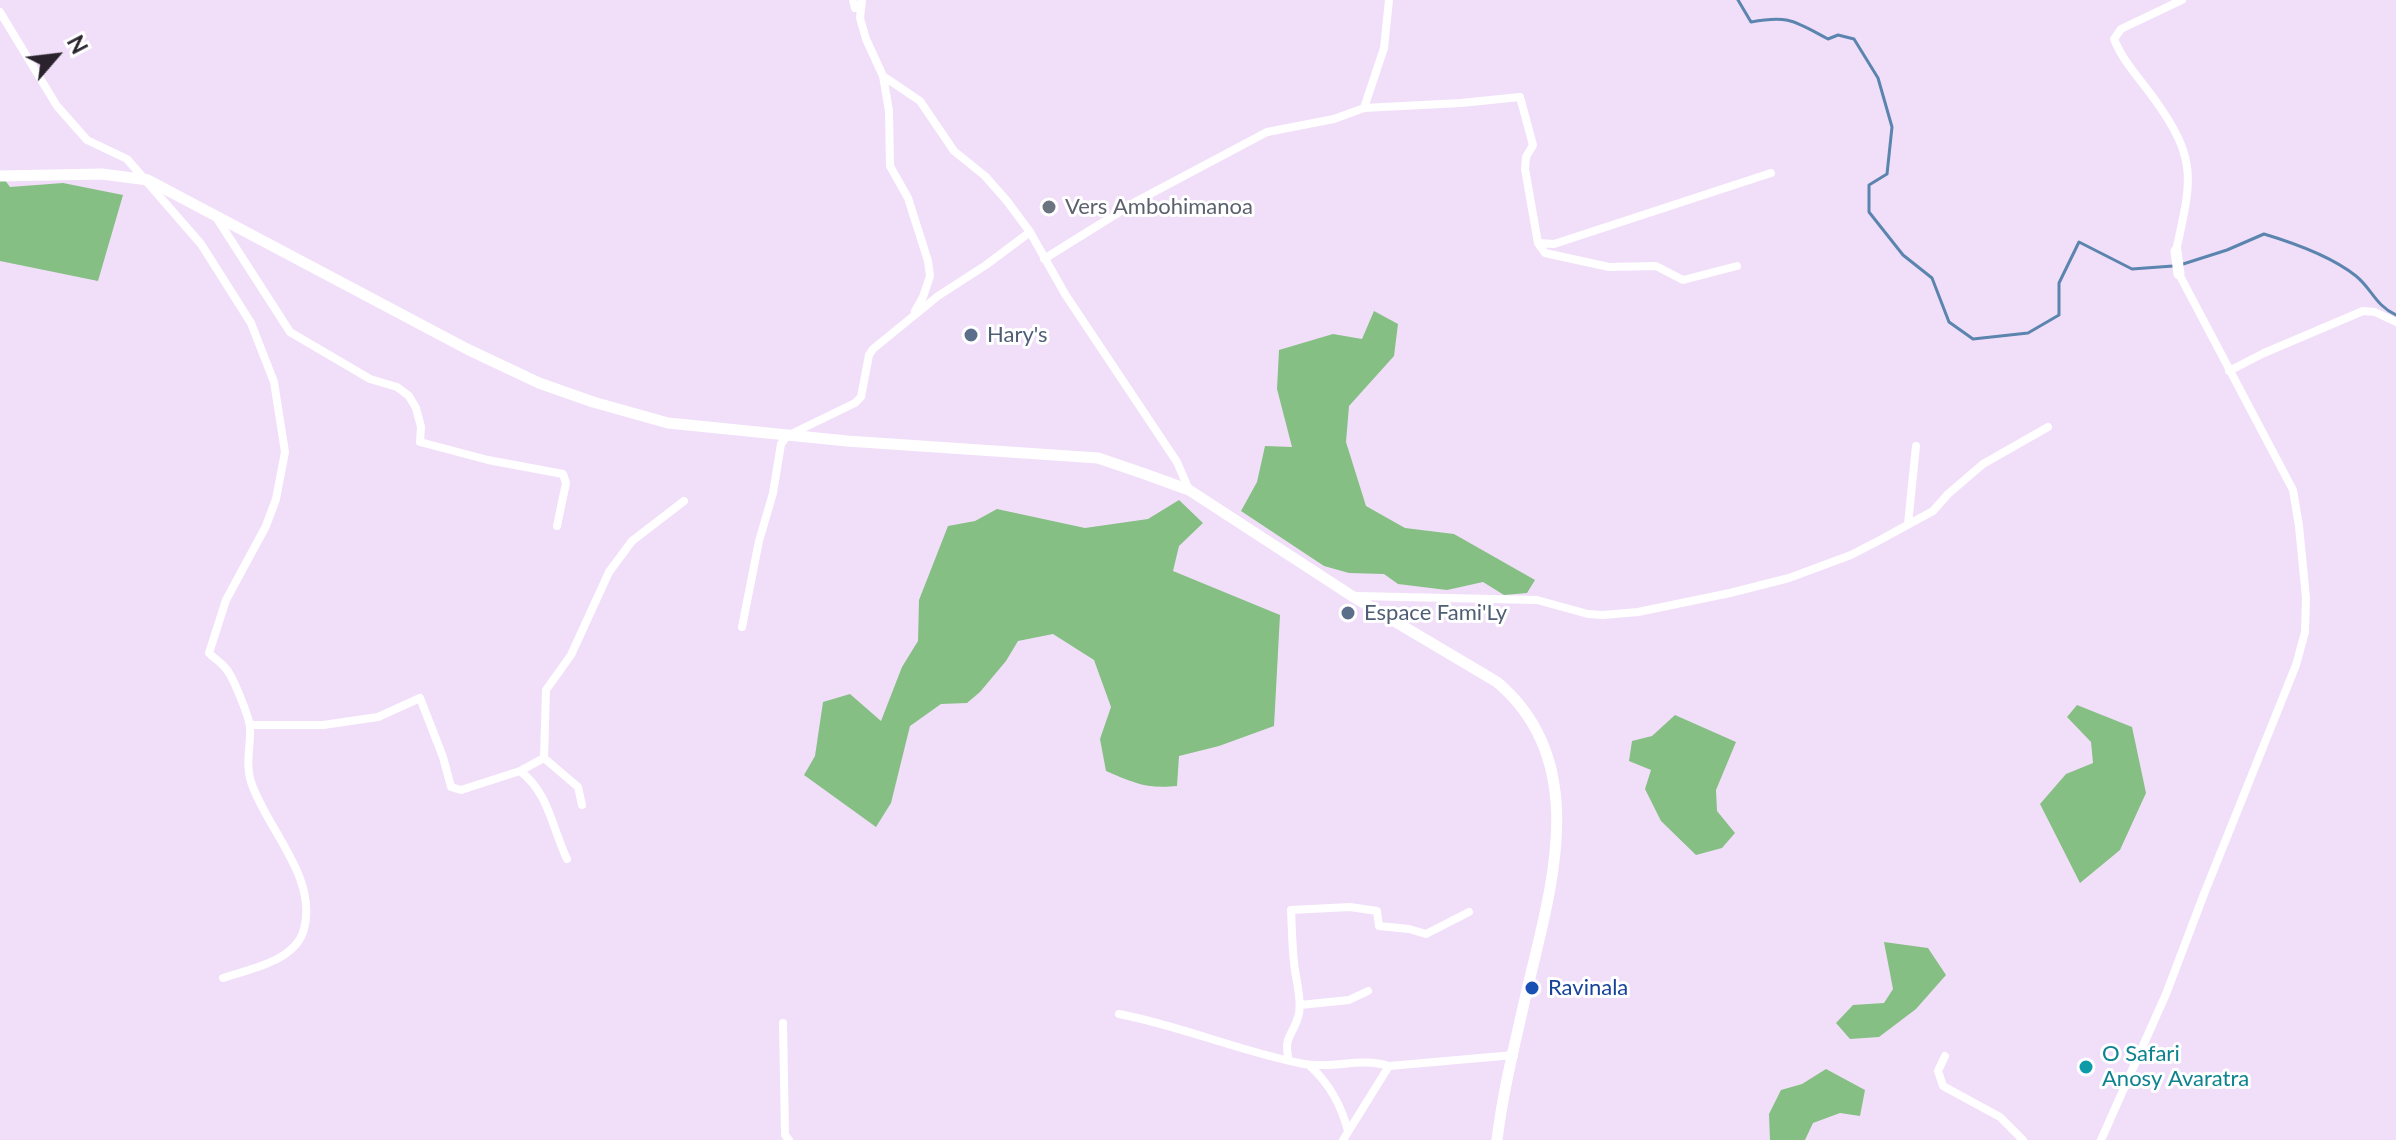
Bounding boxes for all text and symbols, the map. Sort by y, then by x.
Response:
north arrow [16,16,96,96]
text: N [62,31,94,58]
place label: Vers Ambohimanoa [1065,194,1253,220]
marker: Vers Ambohimanoa [1040,198,1058,216]
place label: Hary's [987,322,1048,348]
marker: Hary's [962,326,980,344]
place label: Espace Fami'Ly [1364,600,1507,626]
marker: Espace Fami'Ly [1339,604,1357,622]
place label: Ravinala [1548,975,1628,1001]
marker: Ravinala [1523,979,1541,997]
place label: O Safari Anosy Avaratra [2102,1041,2249,1092]
marker: O Safari Anosy Avaratra [2077,1058,2095,1076]

